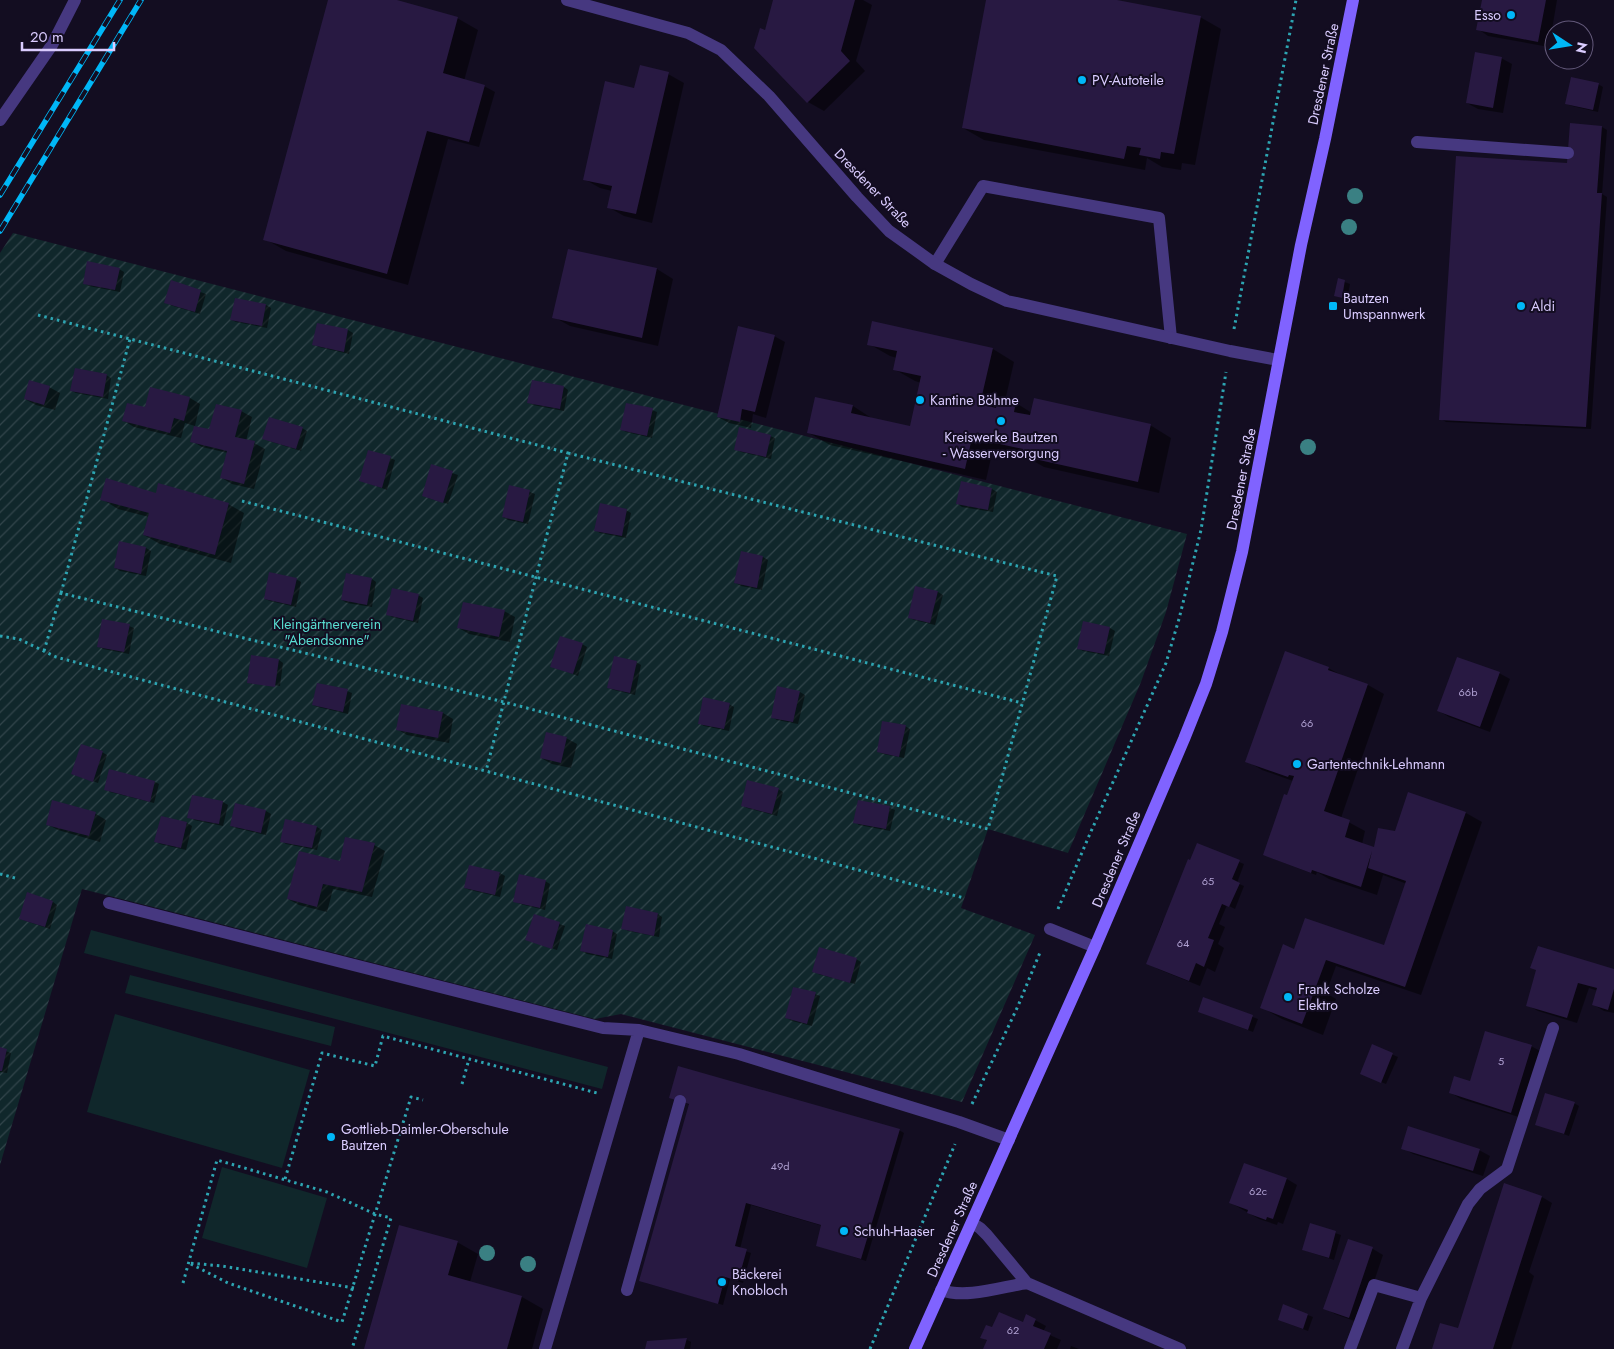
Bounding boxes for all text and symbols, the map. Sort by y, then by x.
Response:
place label: Esso [1474,5,1501,25]
marker: Esso [1505,9,1517,21]
scale bar [22,20,115,52]
north arrow [1544,20,1594,70]
street label: Dresdener Straße [1302,21,1344,127]
text: 20 m [30,26,64,48]
text: N [1571,40,1593,55]
place label: PV-Autoteile [1092,70,1164,90]
marker: PV-Autoteile [1076,74,1088,86]
street label: Dresdener Straße [830,144,916,232]
place label: Bautzen Umspannwerk [1343,288,1426,324]
place label: Aldi [1531,296,1555,316]
marker: Bautzen Umspannwerk [1327,300,1339,312]
marker: Aldi [1515,300,1527,312]
place label: Kantine Böhme [930,390,1019,410]
marker: Kantine Böhme [914,394,926,406]
marker: Kreiswerke Bautzen - Wasserversorgung [995,415,1007,427]
street label: Dresdener Straße [1221,426,1261,532]
place label: Kreiswerke Bautzen - Wasserversorgung [943,427,1059,463]
park label: Kleingärtnerverein "Abendsonne" [273,614,381,650]
house number: 66b [1459,684,1477,700]
house number: 66 [1301,715,1313,731]
place label: Gartentechnik-Lehmann [1307,754,1445,774]
marker: Gartentechnik-Lehmann [1291,758,1303,770]
street label: Dresdener Straße [1087,807,1145,911]
house number: 65 [1202,873,1214,889]
house number: 64 [1177,935,1190,951]
place label: Frank Scholze Elektro [1298,979,1380,1015]
marker: Frank Scholze Elektro [1282,991,1294,1003]
house number: 5 [1498,1053,1504,1069]
place label: Gottlieb-Daimler-Oberschule Bautzen [341,1119,509,1155]
marker: Gottlieb-Daimler-Oberschule Bautzen [325,1131,337,1143]
house number: 49d [770,1158,790,1174]
street label: Dresdener Straße [922,1178,982,1280]
house number: 62c [1249,1183,1267,1199]
place label: Schuh-Haaser [854,1221,935,1241]
marker: Schuh-Haaser [838,1225,850,1237]
place label: Bäckerei Knobloch [732,1264,788,1300]
marker: Bäckerei Knobloch [716,1276,728,1288]
house number: 62 [1007,1322,1019,1338]

